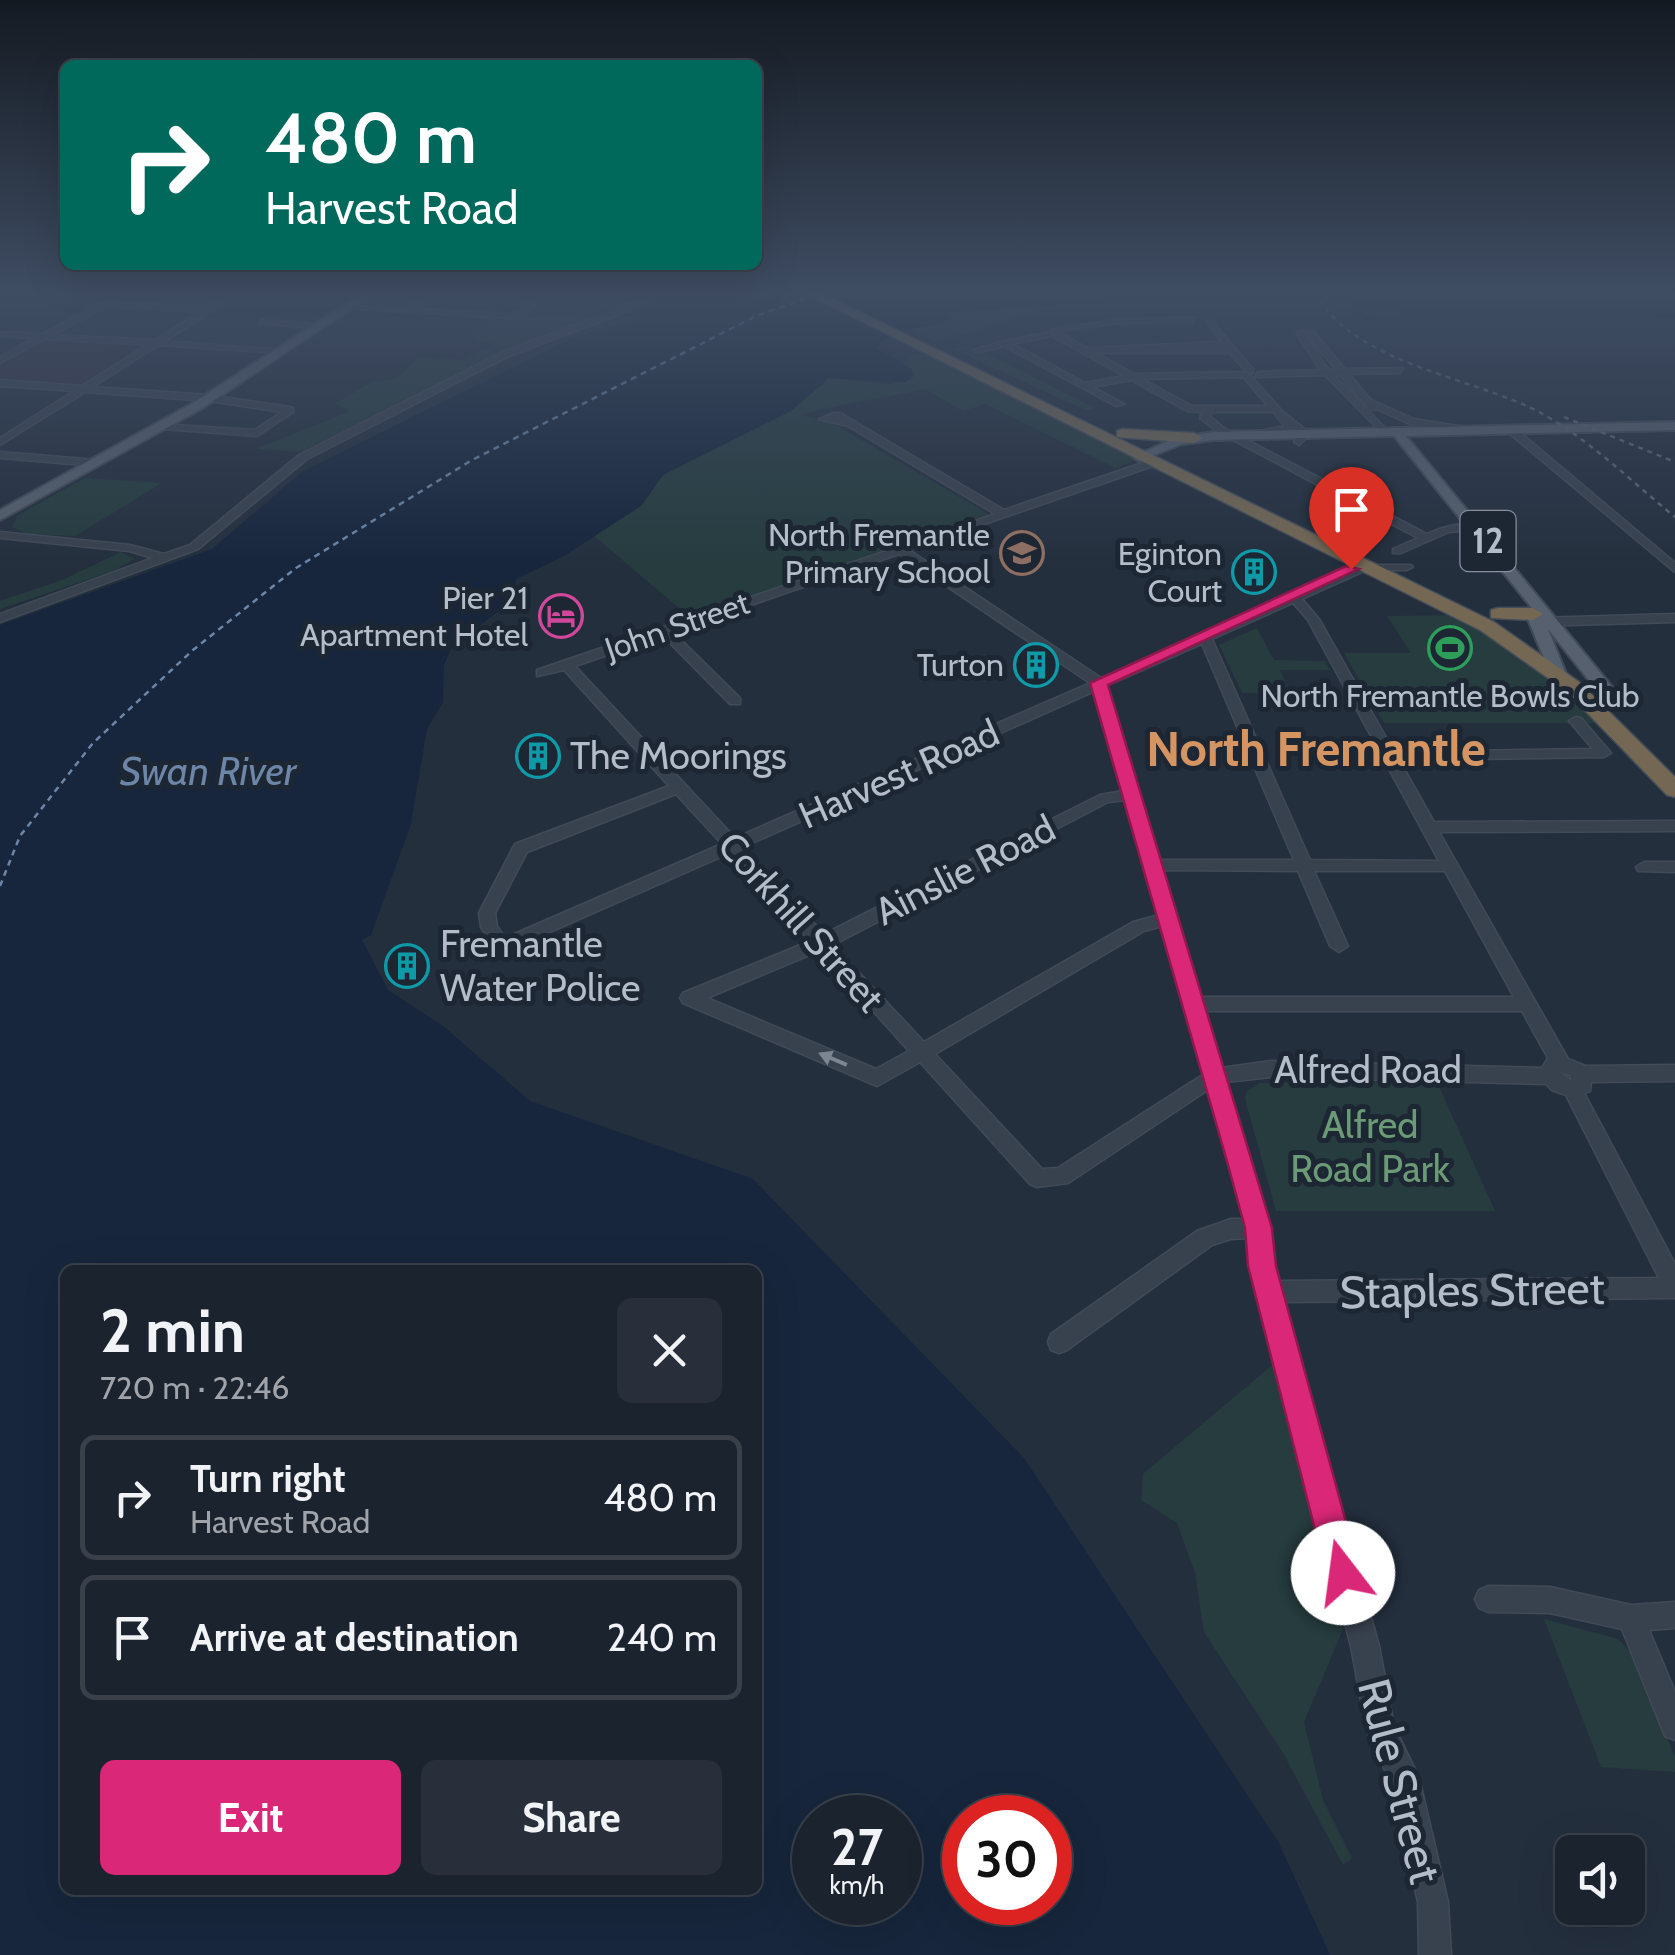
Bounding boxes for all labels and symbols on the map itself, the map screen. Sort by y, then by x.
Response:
pin [1309,467,1394,570]
road number: 12 [1460,511,1516,571]
place label: North Fremantle Primary School [768,515,990,591]
school or university icon: North Fremantle Primary School [999,530,1045,576]
place label: Eginton Court [1118,534,1222,610]
building icon: Eginton Court [1231,549,1277,595]
place label: Pier 21 Apartment Hotel [300,578,528,654]
street label: John Street [599,583,754,669]
hotel icon: Pier 21 Apartment Hotel [538,593,584,639]
sports icon: North Fremantle Bowls Club [1427,625,1473,671]
building icon: Turton [1013,642,1059,688]
place label: Turton [917,645,1004,684]
place label: North Fremantle Bowls Club [1261,676,1639,715]
street label: Harvest Road [791,709,1006,839]
district label: North Fremantle [1146,720,1486,778]
place label: The Moorings [570,732,787,779]
building icon: The Moorings [515,733,561,779]
water label: Swan River [120,746,298,795]
street label: Ainslie Road [867,804,1063,935]
street label: Corkhill Street [708,822,894,1021]
place label: Fremantle Water Police [440,920,641,1011]
building icon: Fremantle Water Police [384,943,430,989]
street label: Alfred Road [1274,1046,1462,1093]
one-way arrow [818,1051,848,1067]
park label: Alfred Road Park [1290,1101,1450,1192]
street label: Staples Street [1339,1261,1605,1319]
position arrow [1291,1521,1395,1625]
street label: Rule Street [1347,1673,1453,1889]
speed limit sign: 30 [942,1795,1072,1925]

